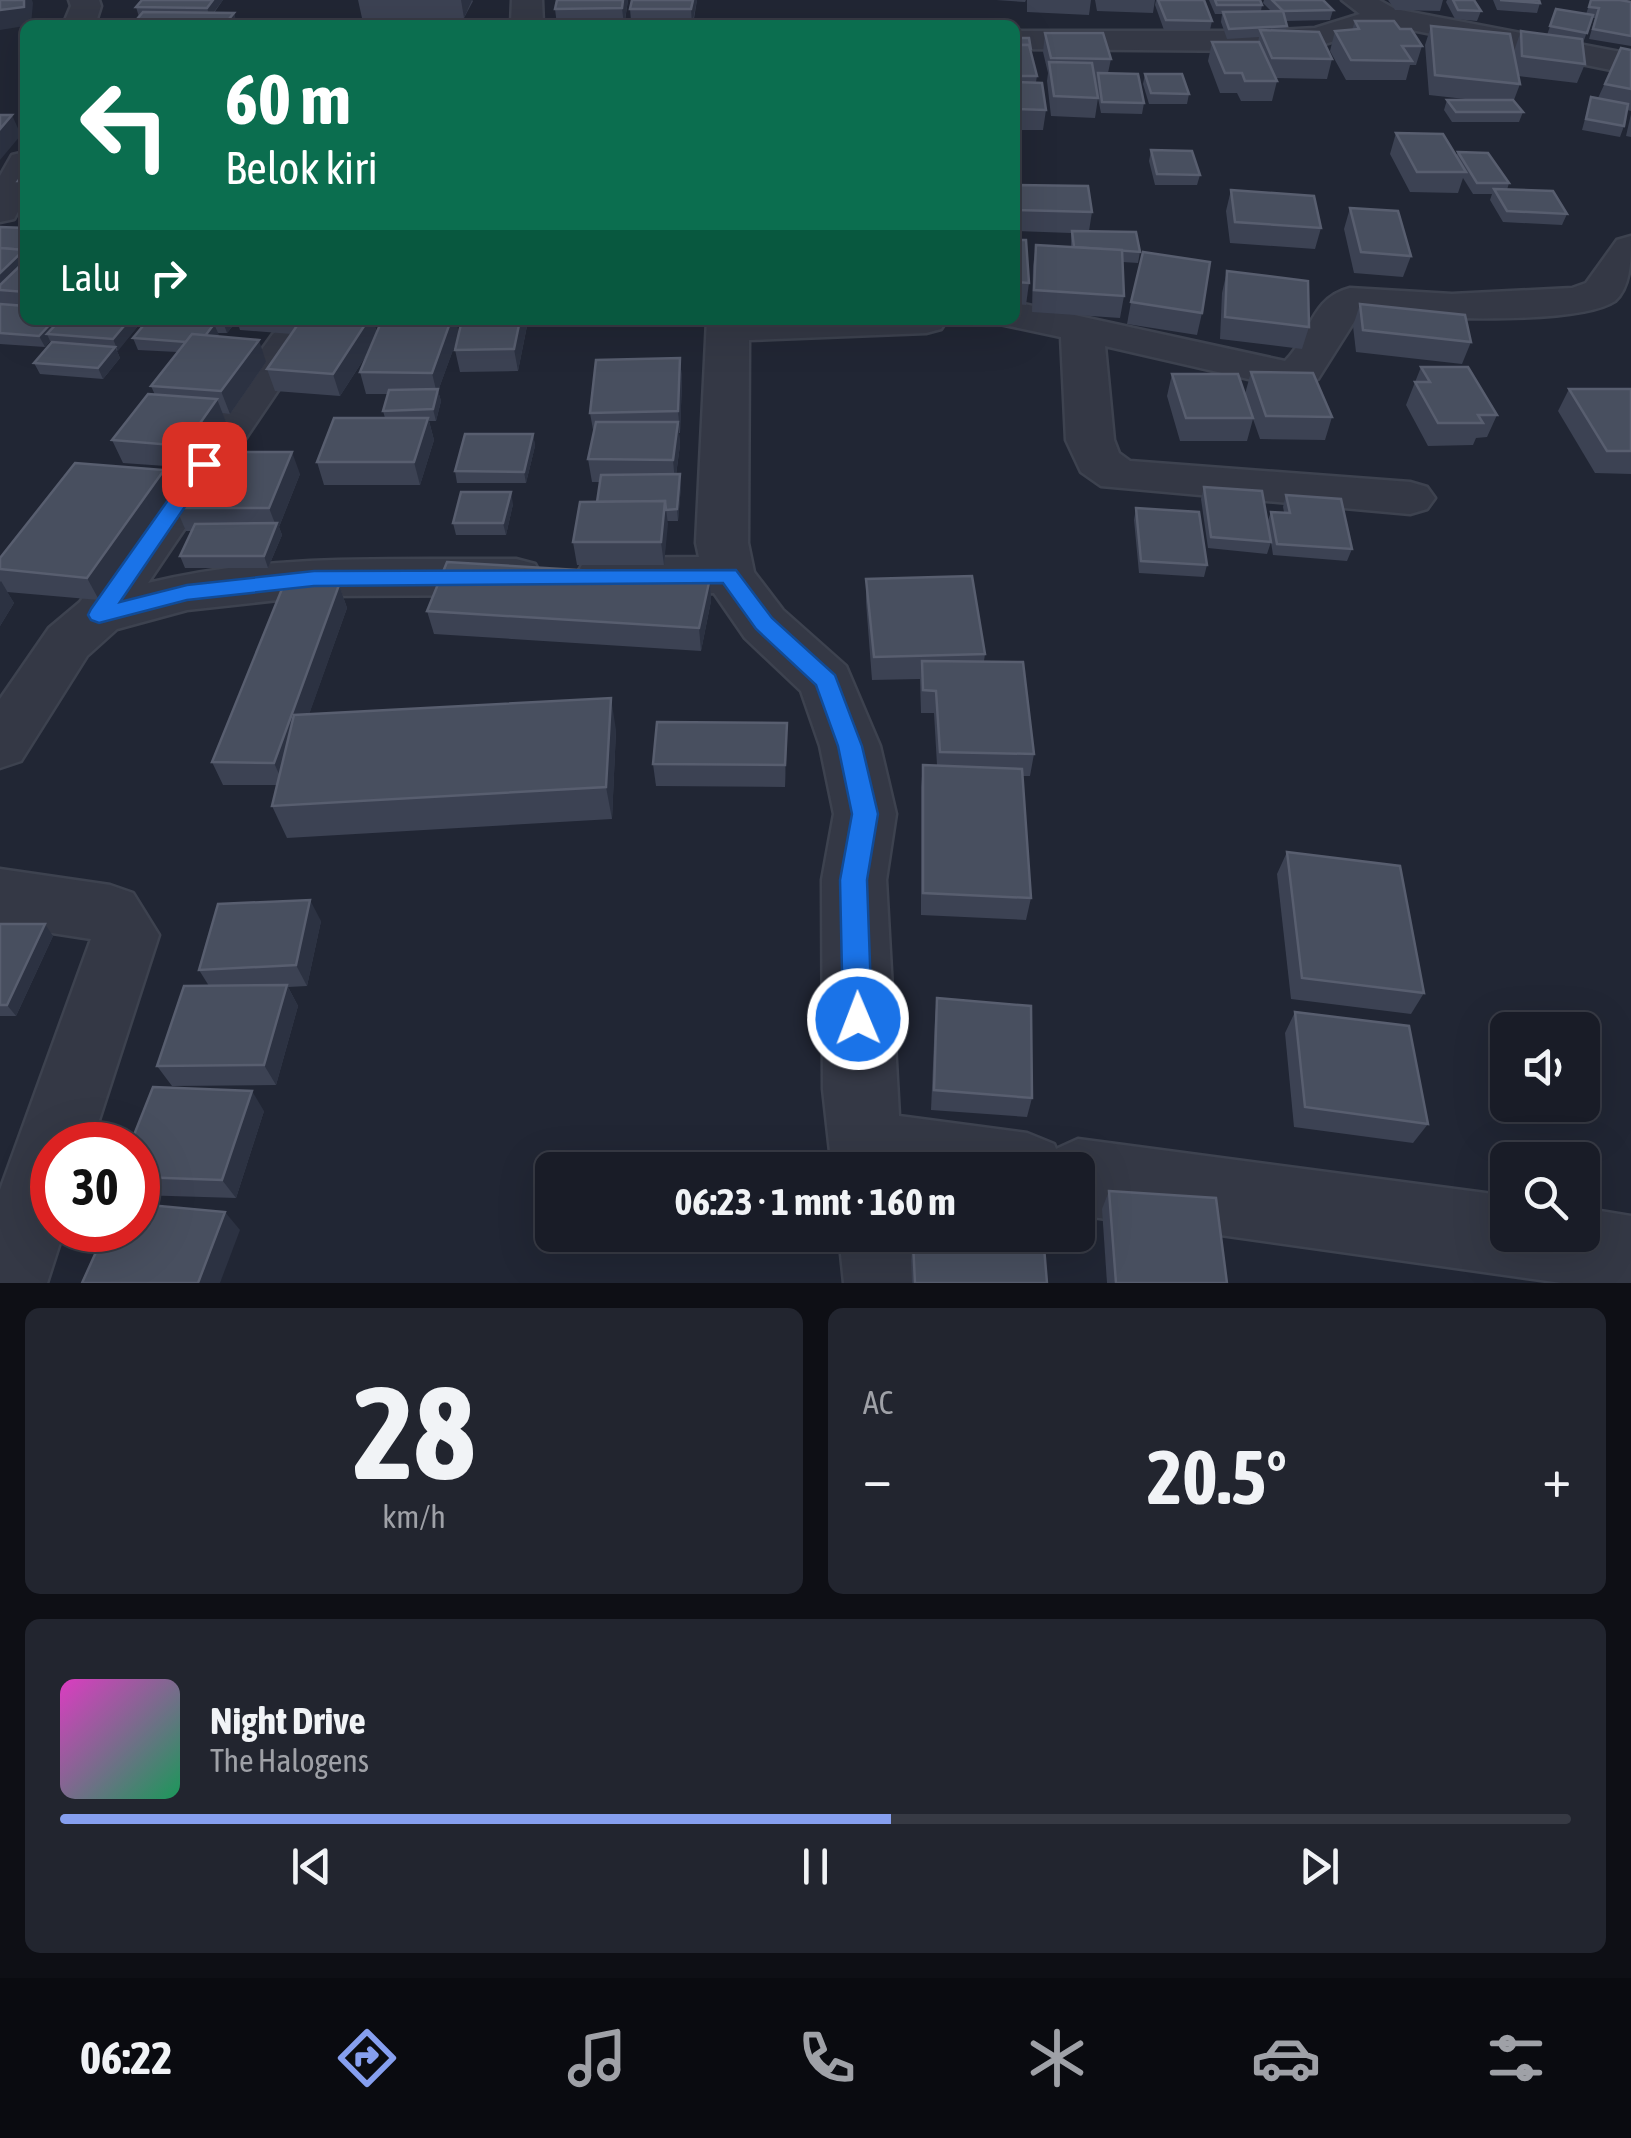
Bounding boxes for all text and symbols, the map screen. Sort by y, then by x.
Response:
text: 60 m [225,59,351,139]
icon: left [60,60,190,190]
text: Belok kiri [225,142,378,194]
icon: right [141,250,196,305]
text: Lalu [60,256,121,299]
pin [162,422,247,507]
icon: arrive [177,437,232,492]
position arrow [806,967,910,1071]
map controls [1490,1012,1600,1252]
button: sound [1490,1012,1600,1122]
speed limit sign: 30 [30,1122,160,1252]
button: search [1490,1142,1600,1252]
text: 06:23 · 1 mnt · 160 m [674,1180,956,1223]
text: 28 [353,1358,475,1507]
text: AC [863,1384,893,1421]
text: 20.5° [1147,1434,1287,1520]
text: − [863,1446,892,1509]
text: + [1542,1446,1571,1509]
text: km/h [382,1498,446,1535]
text: Night Drive [210,1699,366,1742]
text: The Halogens [210,1742,369,1779]
icon: previous [284,1839,339,1894]
icon: pause [788,1839,843,1894]
icon: next [1292,1839,1347,1894]
icon: directions [332,2023,402,2093]
icon: music [562,2023,632,2093]
icon: phone [792,2023,862,2093]
icon: climate [1022,2023,1092,2093]
icon: car [1251,2023,1321,2093]
icon: filters [1481,2023,1551,2093]
text: 06:22 [80,2032,173,2084]

